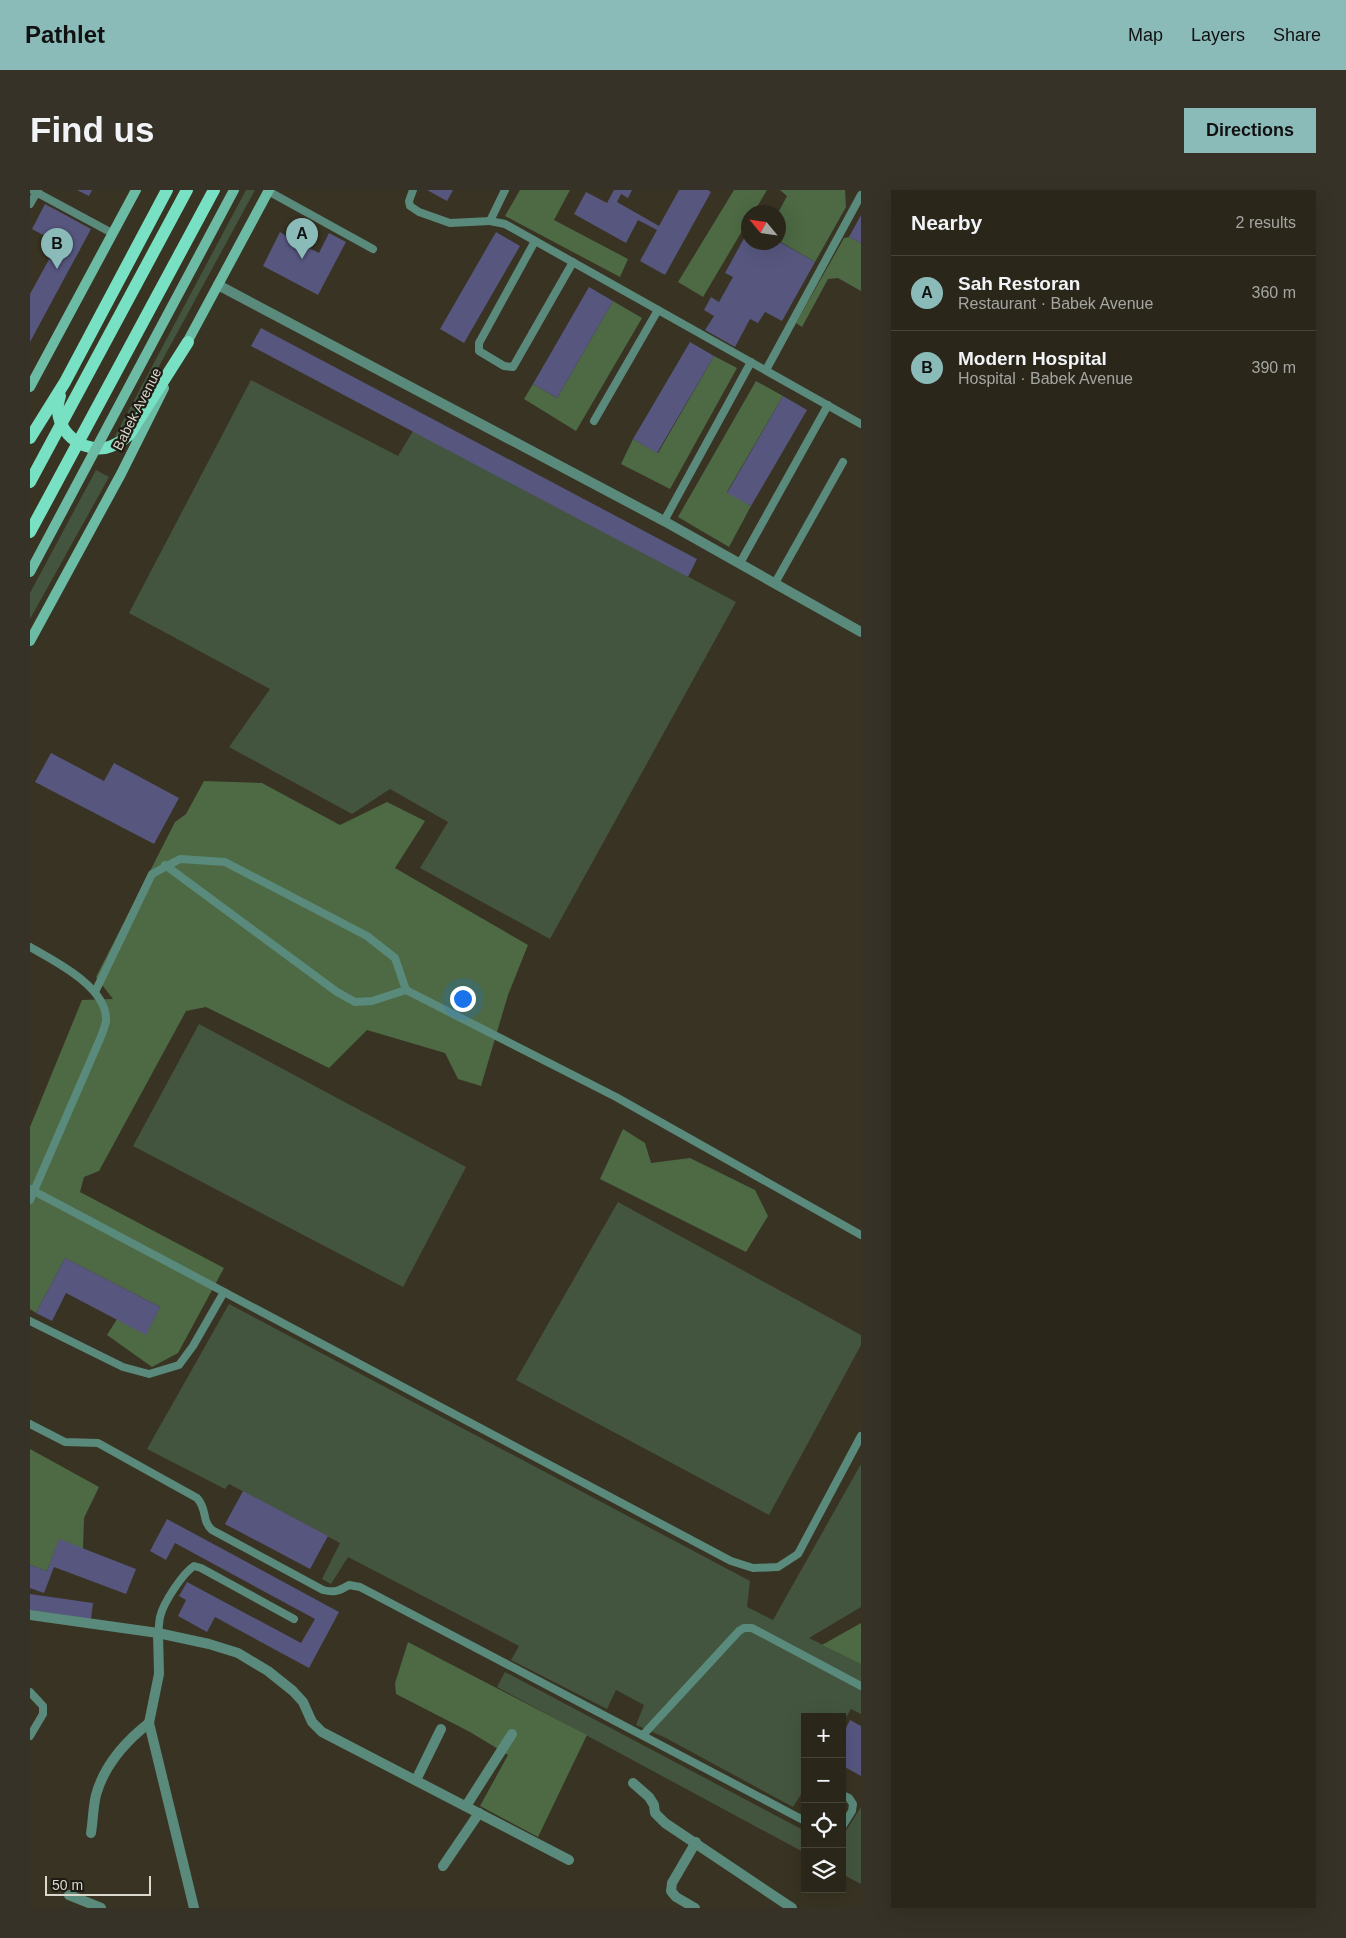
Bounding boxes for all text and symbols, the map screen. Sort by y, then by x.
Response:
text: Pathlet [25,21,105,48]
text: Map [1128,25,1163,45]
text: Layers [1191,25,1245,45]
text: Share [1273,25,1321,45]
button: Directions [1184,108,1316,153]
text: Find us [30,110,154,149]
north arrow [741,205,786,250]
text: Nearby [911,211,982,234]
text: 2 results [1236,214,1296,231]
pin: A [286,218,318,259]
pin: B [41,228,73,269]
text: Sah Restoran [958,273,1080,294]
text: A [921,284,933,301]
text: 360 m [1252,284,1296,301]
text: Restaurant · Babek Avenue [958,295,1153,312]
text: Modern Hospital [958,348,1107,369]
text: B [921,359,933,376]
text: 390 m [1252,359,1296,376]
street label: Babek Avenue [109,365,165,453]
text: Hospital · Babek Avenue [958,370,1133,387]
your location [450,986,476,1012]
map controls [801,1713,846,1893]
button: + [801,1713,846,1758]
button: − [801,1758,846,1803]
button: locate [801,1803,846,1848]
button: layers [801,1848,846,1893]
scale bar [45,1873,151,1896]
text: 50 m [52,1877,83,1893]

